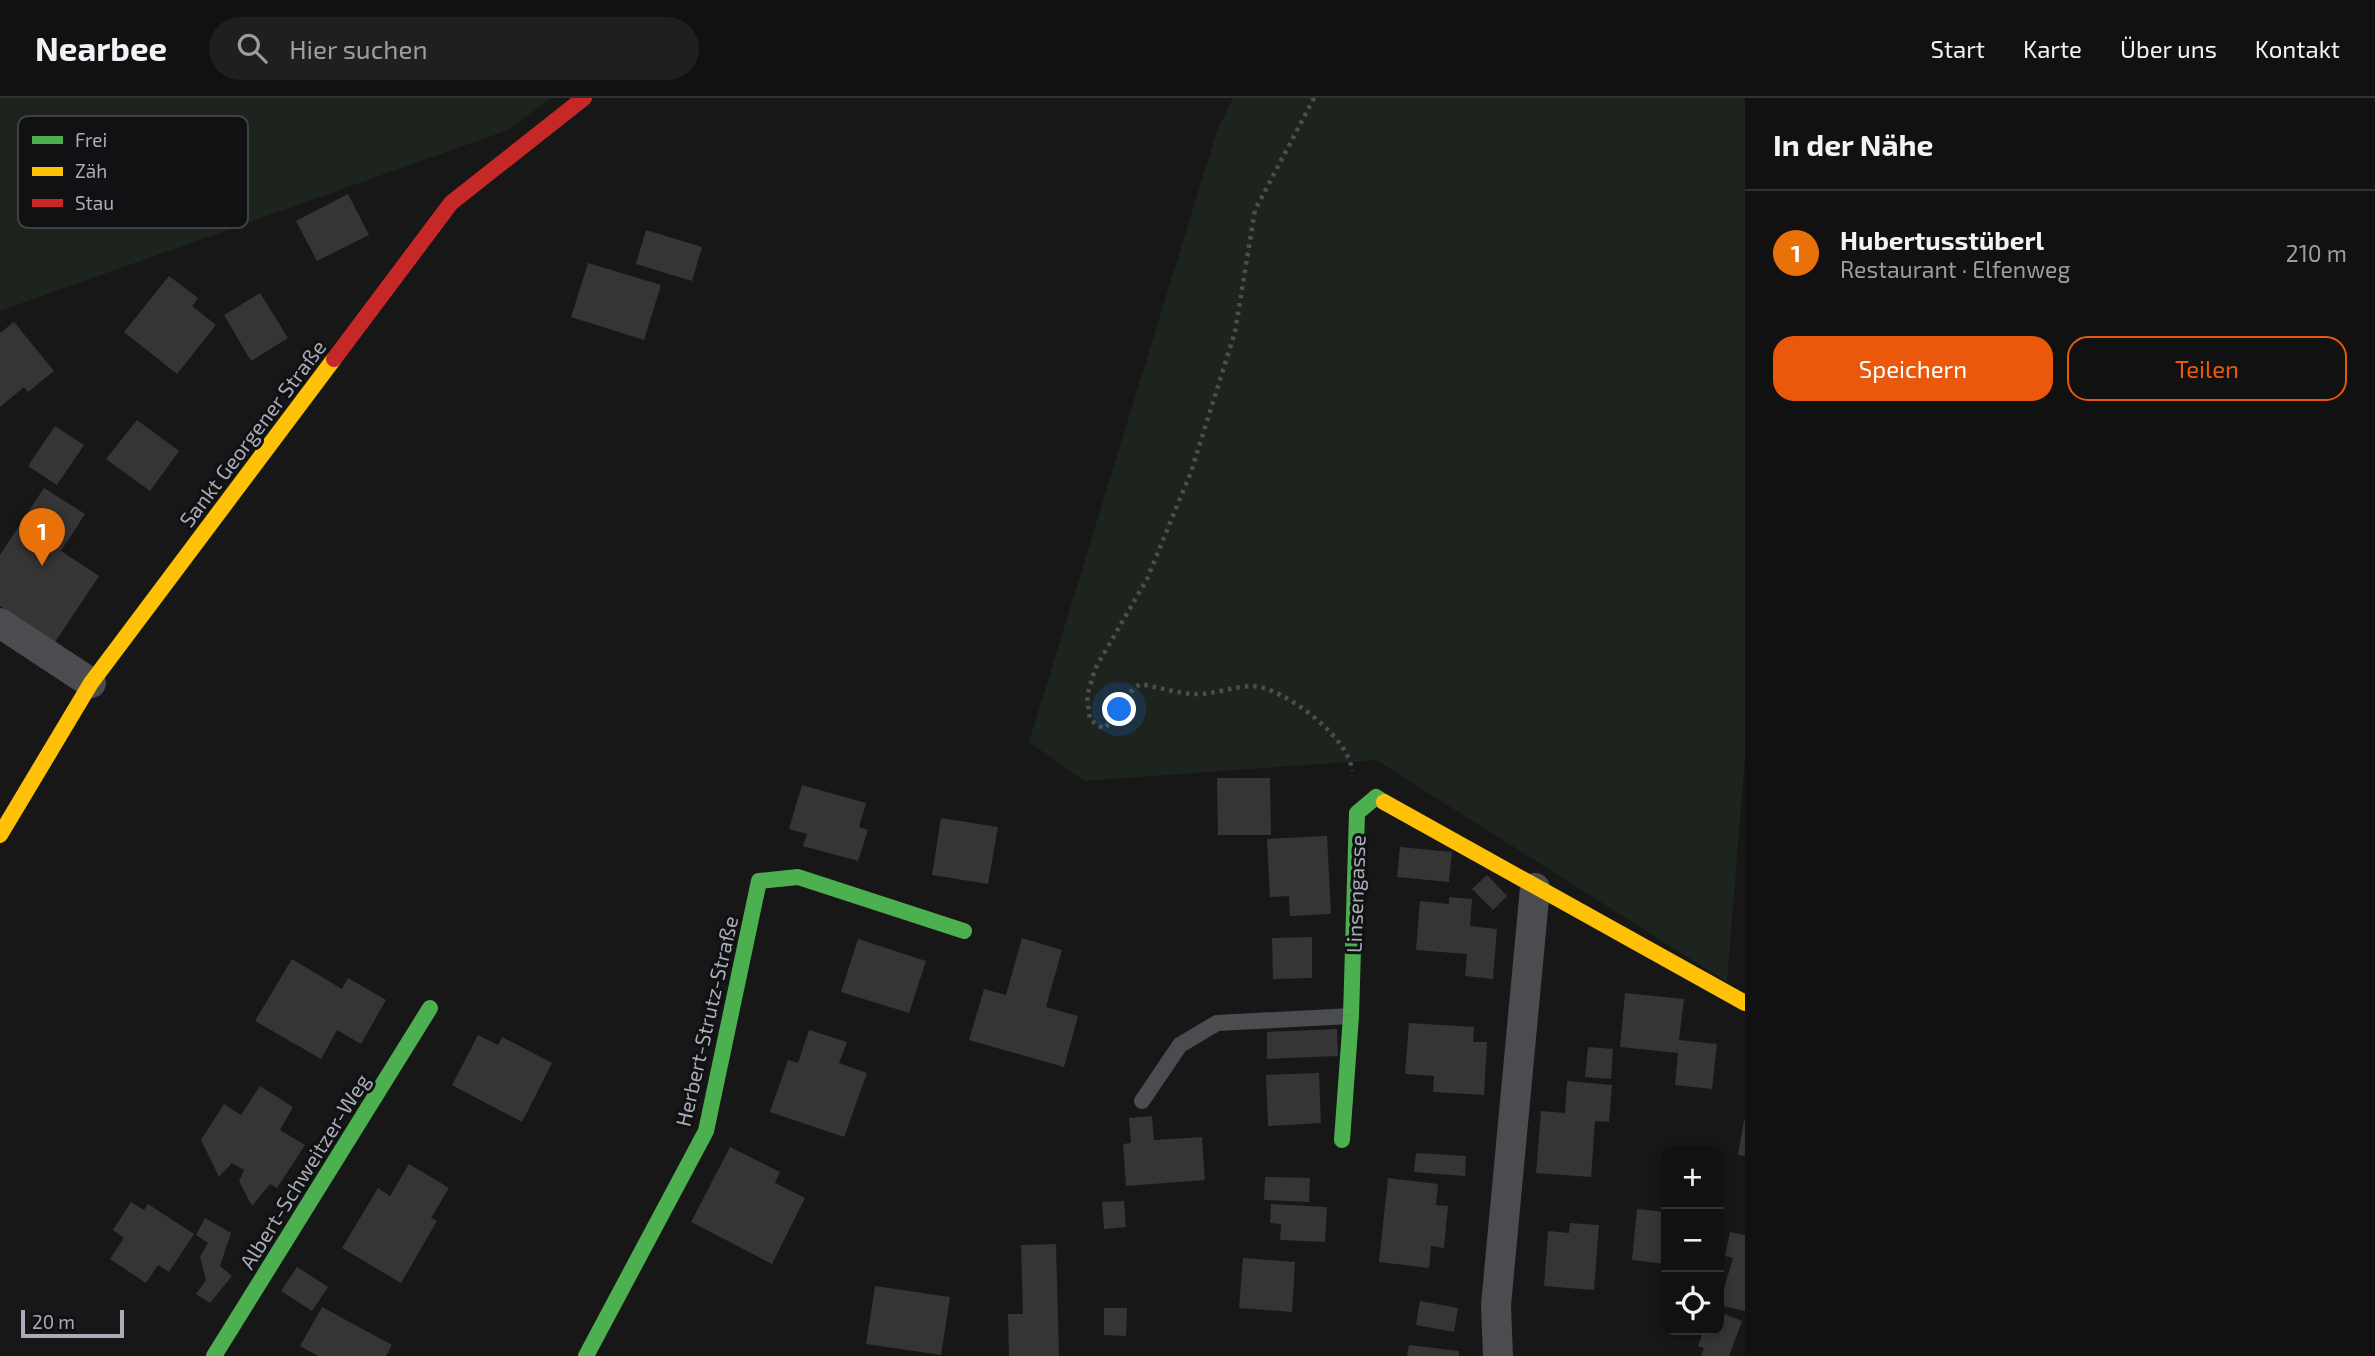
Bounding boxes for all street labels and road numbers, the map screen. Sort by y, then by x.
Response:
street label: Sankt Georgener Straße [173,335,331,531]
street label: Linsengasse [1340,835,1370,953]
street label: Herbert-Strutz-Straße [670,913,742,1129]
street label: Albert-Schweitzer-Weg [234,1069,374,1273]

